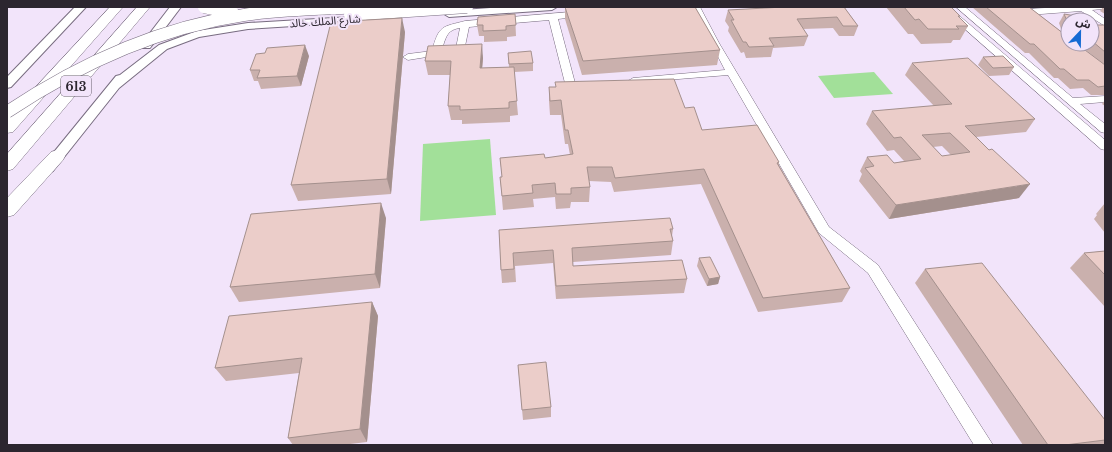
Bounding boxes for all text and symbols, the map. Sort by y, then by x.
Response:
street label: شارع الملك خالد [289,12,362,31]
north arrow [1060,12,1100,52]
text: ش [1074,13,1093,32]
road number: 613 [61,76,91,96]

